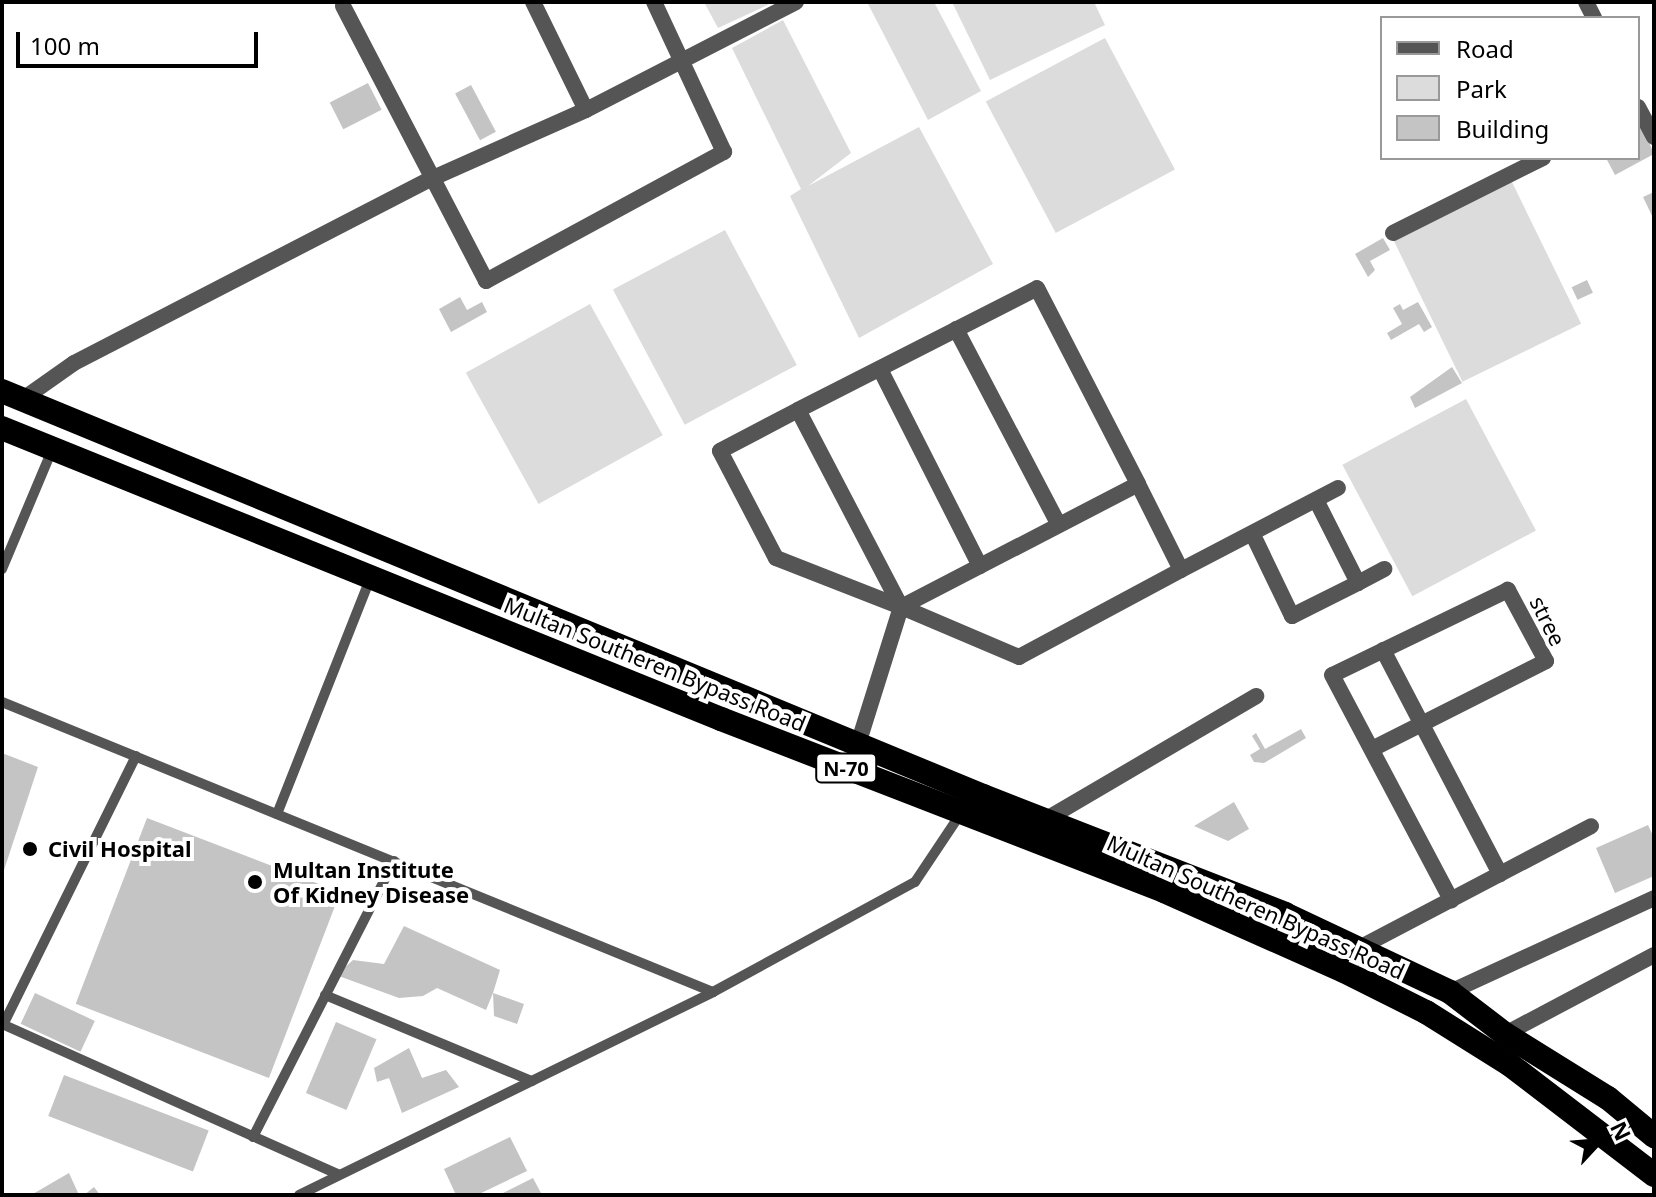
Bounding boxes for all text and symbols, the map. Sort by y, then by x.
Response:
scale bar [20,16,262,66]
legend [1380,16,1640,160]
text: 100 m [30,29,100,62]
text: Road [1456,32,1514,65]
text: Park [1456,72,1507,105]
text: Building [1456,112,1549,145]
street label: Multan Southeren Bypass Road [500,591,810,737]
street label: stree [1525,592,1571,650]
road number: N-70 [814,752,878,784]
street label: Multan Southeren Bypass Road [1103,829,1409,985]
place label: Civil Hospital [48,836,192,862]
marker: Civil Hospital [19,838,41,860]
place label: Multan Institute Of Kidney Disease [273,856,469,908]
marker: Multan Institute Of Kidney Disease [244,871,266,893]
north arrow [1560,1101,1640,1181]
text: N [1604,1116,1639,1145]

